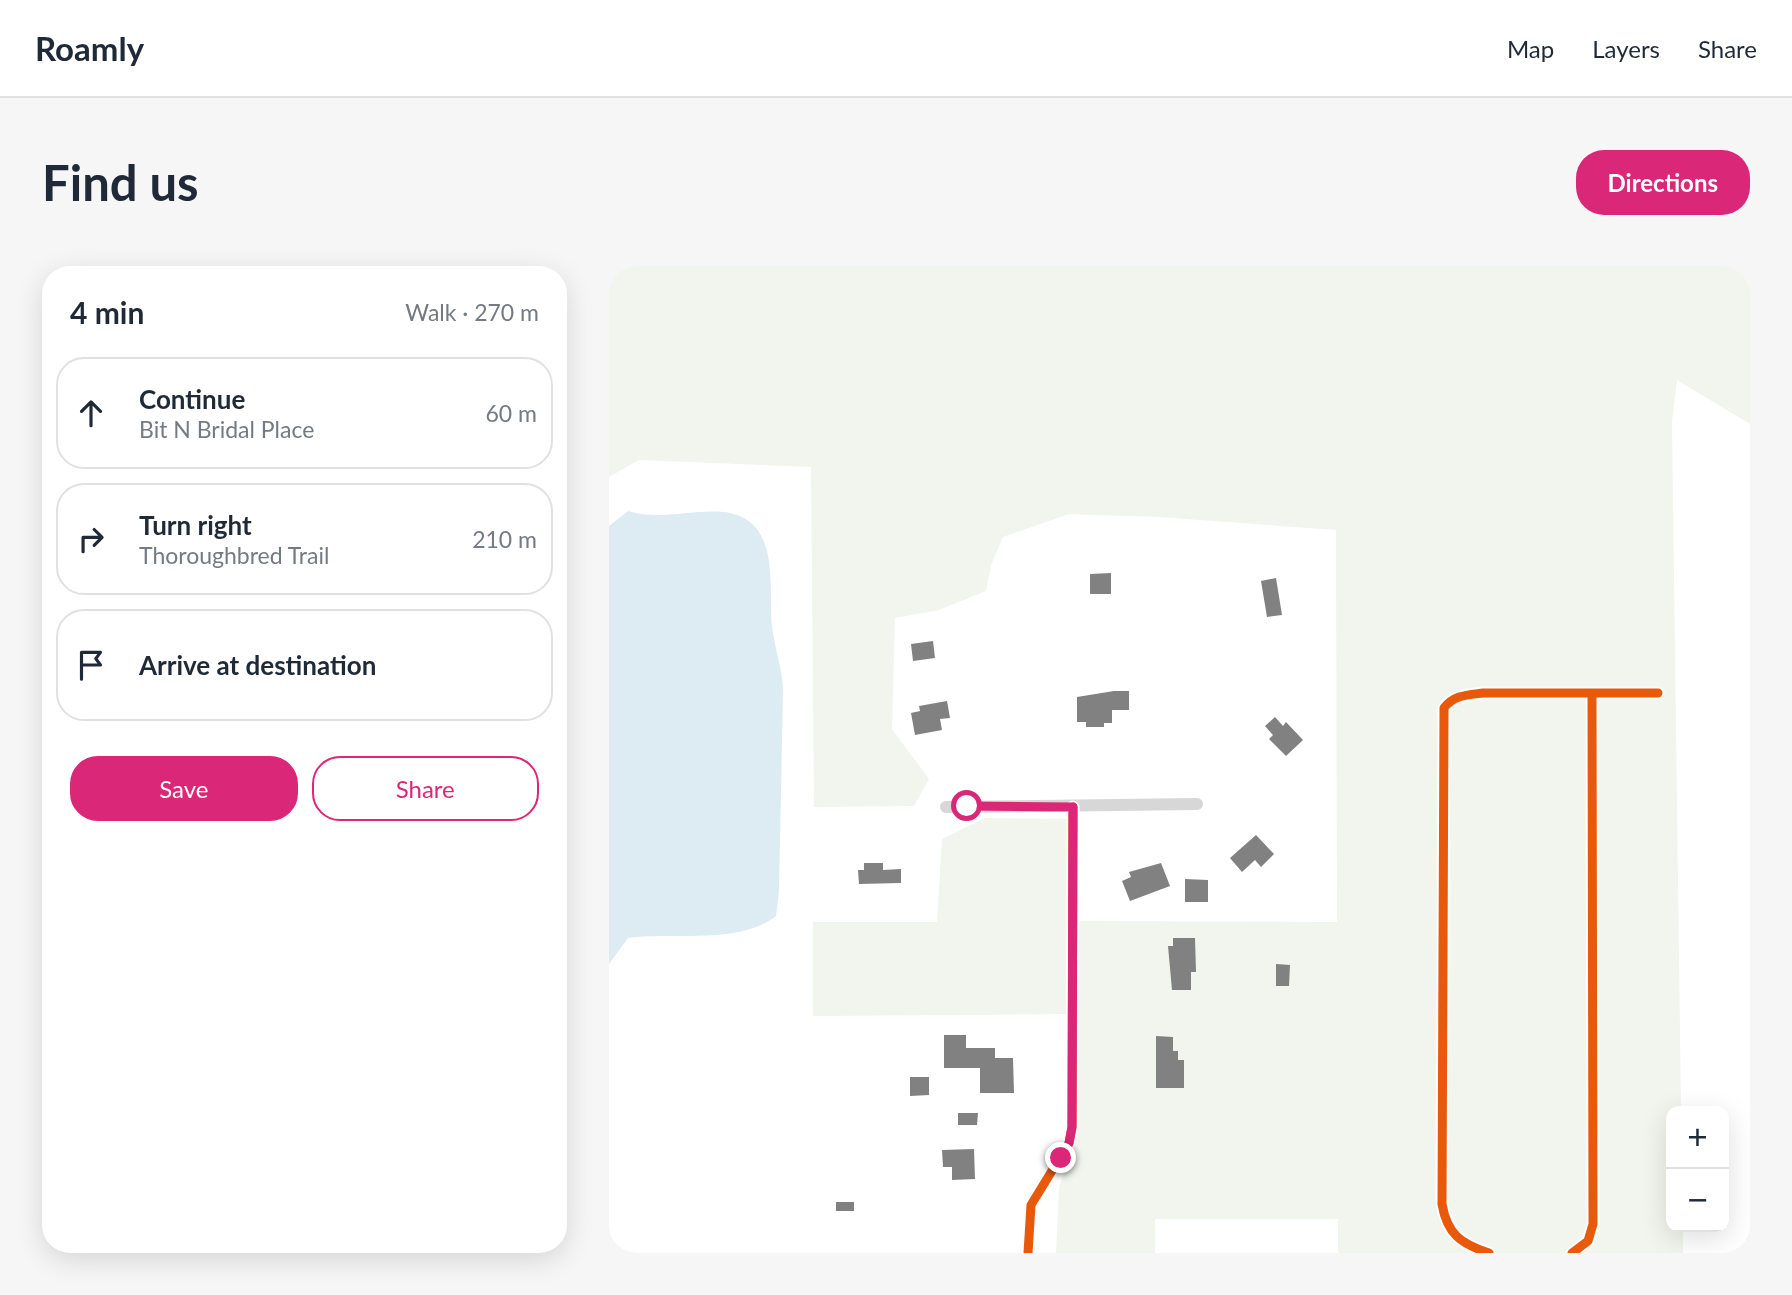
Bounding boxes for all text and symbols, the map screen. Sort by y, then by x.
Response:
text: Roamly [35,28,144,68]
text: Map [1507,34,1554,63]
text: Layers [1592,34,1660,63]
text: Share [1698,34,1757,63]
button: Directions [1576,150,1750,215]
text: Find us [42,153,199,211]
text: 4 min [70,294,144,330]
text: Walk · 270 m [405,298,539,326]
text: Continue [139,383,245,415]
icon: ahead [72,394,110,432]
text: 60 m [486,399,537,427]
text: Bit N Bridal Place [139,415,314,443]
text: Turn right [139,509,252,541]
icon: right [72,520,110,558]
text: 210 m [472,525,537,553]
text: Thoroughbred Trail [139,541,329,569]
icon: arrive [72,646,110,684]
text: Arrive at destination [139,649,376,681]
button: Save [70,756,298,821]
button: Share [312,756,539,821]
route start [951,790,982,821]
map controls [1666,1106,1729,1232]
button: + [1666,1106,1729,1169]
route end [1045,1142,1076,1173]
button: − [1666,1169,1729,1232]

